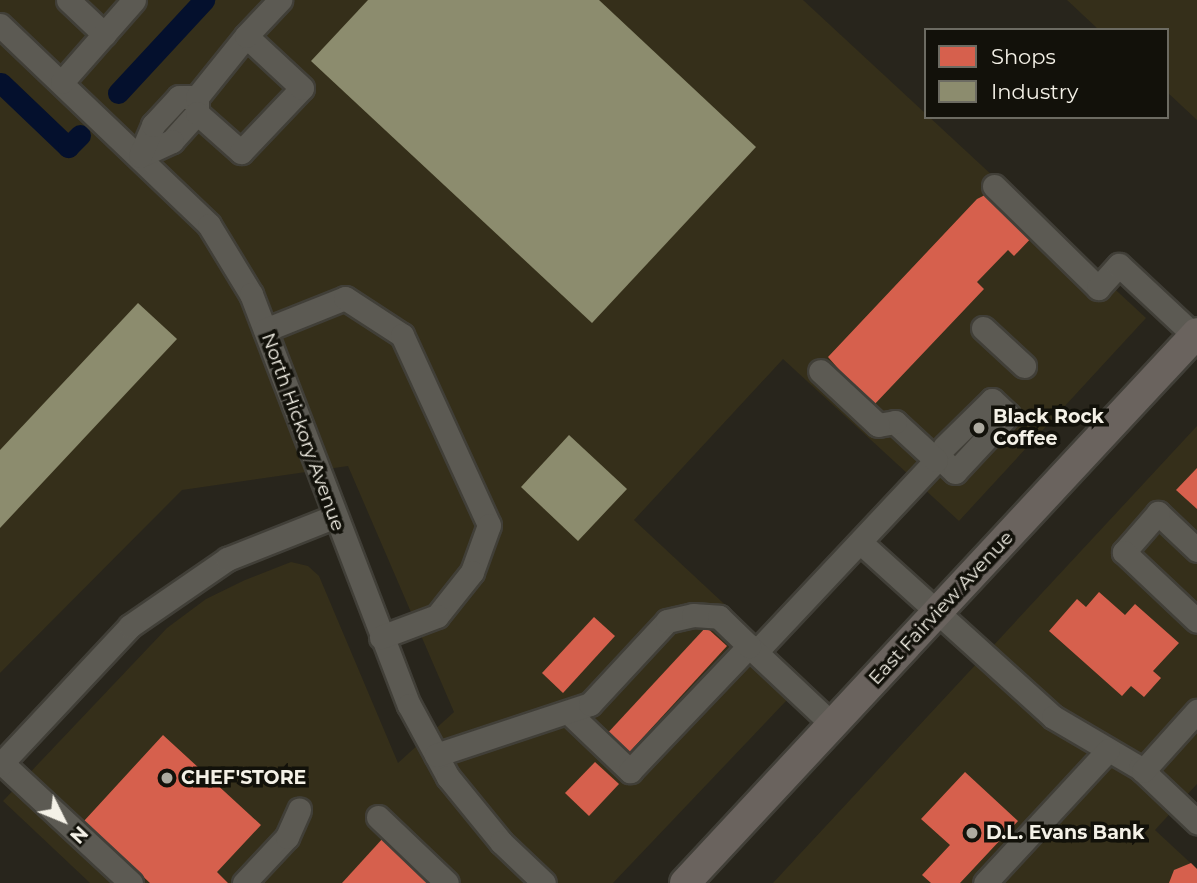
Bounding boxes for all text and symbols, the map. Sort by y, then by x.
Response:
legend [924,28,1169,119]
text: Shops [991,44,1056,69]
text: Industry [991,79,1078,104]
street label: North Hickory Avenue [257,330,349,534]
place label: Black Rock Coffee [993,406,1104,450]
marker: Black Rock Coffee [971,420,987,436]
street label: East Fairview Avenue [864,526,1018,690]
place label: CHEF'STORE [181,767,306,789]
marker: CHEF'STORE [159,770,175,786]
north arrow [28,785,98,855]
text: N [65,821,92,848]
place label: D.L. Evans Bank [986,822,1144,844]
marker: D.L. Evans Bank [964,825,980,841]

